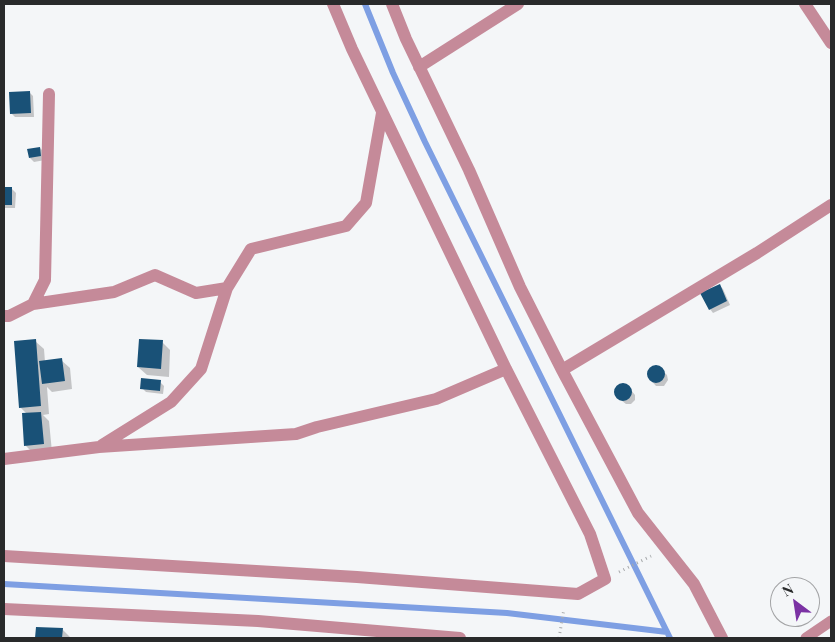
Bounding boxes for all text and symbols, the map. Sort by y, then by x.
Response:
north arrow [770,577,820,627]
text: N [778,579,797,600]

